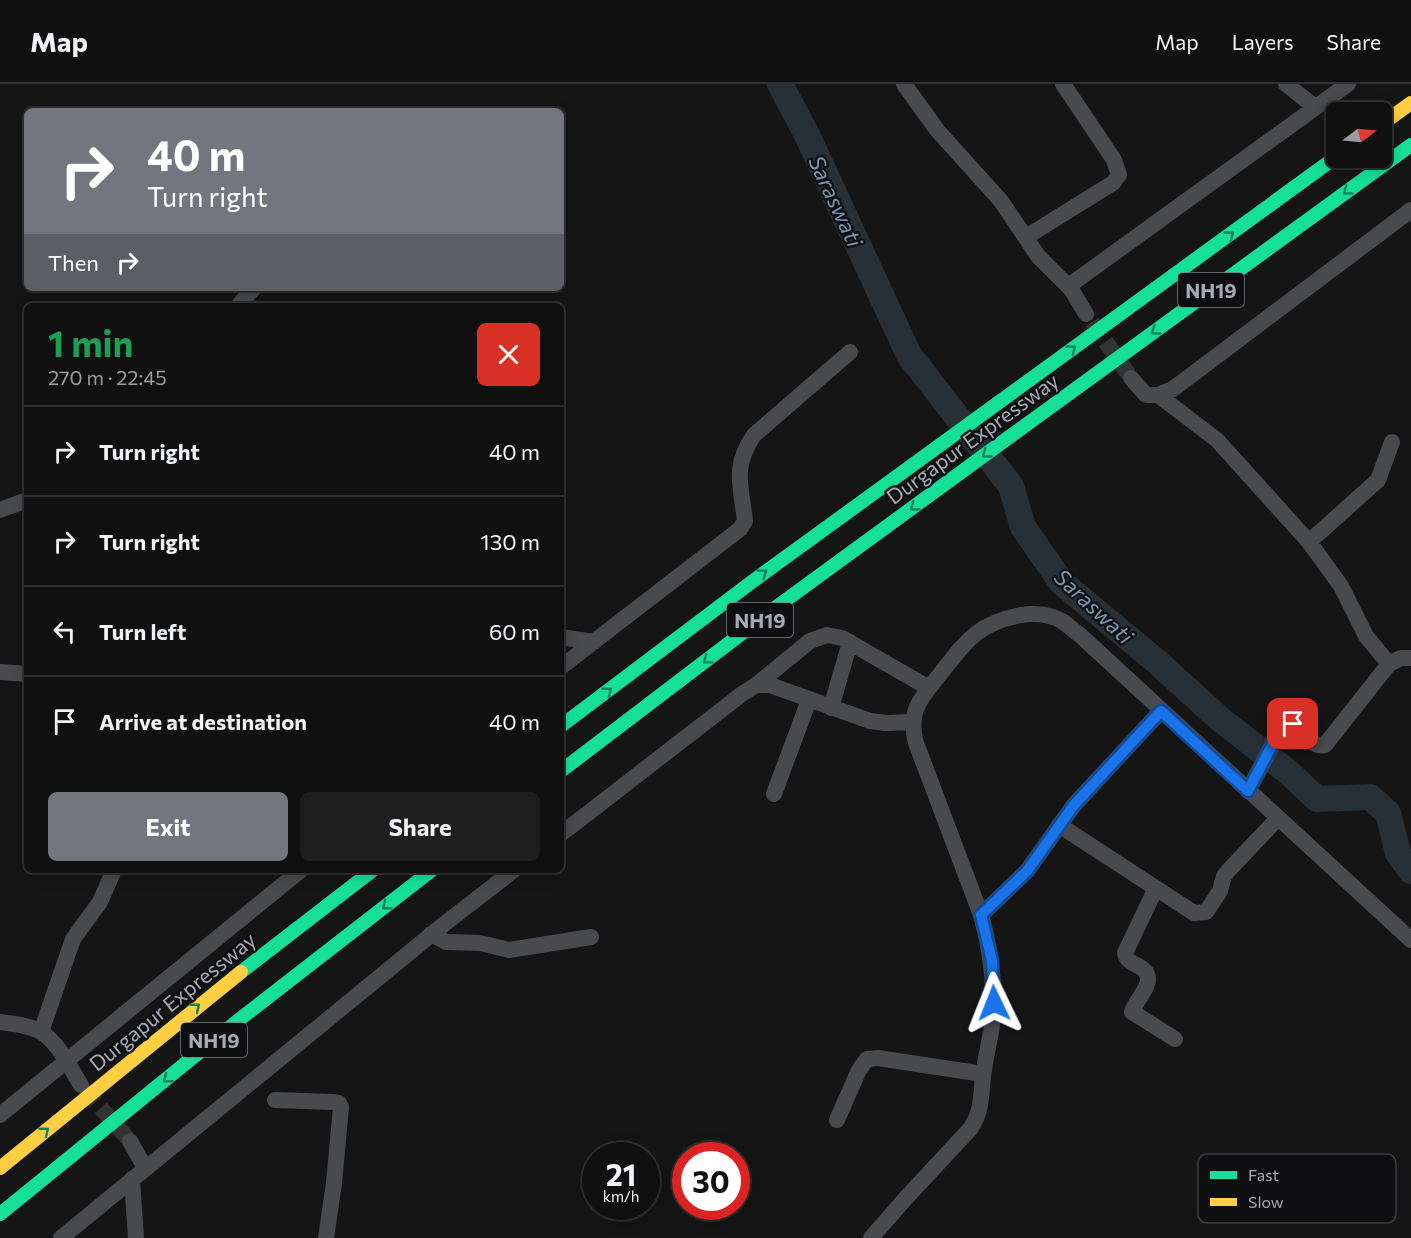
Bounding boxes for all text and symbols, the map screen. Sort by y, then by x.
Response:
text: Map [30,24,88,58]
text: Map [1155,29,1199,54]
text: Layers [1232,29,1294,54]
text: Share [1327,29,1381,54]
north arrow [1326,102,1392,168]
map controls [1326,102,1392,168]
text: 40 m [147,128,245,180]
icon: right [48,132,126,210]
water label: Saraswati [803,151,869,252]
text: Turn right [147,180,267,213]
one-way arrow [1342,184,1353,195]
one-way arrow [1223,231,1234,242]
icon: right [111,246,144,279]
text: Then [48,249,99,276]
road number: NH19 [1178,273,1244,307]
text: 1 min [48,320,133,364]
button: close [477,323,540,386]
one-way arrow [1151,324,1162,335]
one-way arrow [1065,345,1076,356]
text: 270 m · 22:45 [48,365,167,389]
street label: Durgapur Expressway [881,367,1063,509]
icon: right [48,435,81,468]
text: Turn right [99,438,200,465]
text: 40 m [489,438,540,465]
one-way arrow [982,447,993,458]
one-way arrow [909,500,920,511]
icon: right [48,525,81,558]
text: Turn right [99,528,200,555]
text: 130 m [480,528,540,555]
water label: Saraswati [1049,563,1140,650]
one-way arrow [756,569,767,580]
road number: NH19 [727,603,793,637]
icon: left [48,615,81,648]
text: Turn left [99,618,186,645]
text: 60 m [489,618,540,645]
one-way arrow [702,653,713,664]
one-way arrow [601,687,612,698]
pin [1267,698,1318,749]
icon: arrive [48,705,81,738]
icon: arrive [1276,707,1309,740]
text: Arrive at destination [99,708,307,735]
text: 40 m [489,708,540,735]
button: Exit [48,792,288,861]
button: Share [300,792,540,861]
one-way arrow [381,898,392,909]
street label: Durgapur Expressway [84,926,260,1076]
position arrow [962,971,1026,1035]
one-way arrow [190,1004,201,1015]
road number: NH19 [181,1023,247,1057]
one-way arrow [162,1071,173,1082]
one-way arrow [38,1127,49,1138]
speed limit sign: 30 [672,1142,750,1220]
legend [1198,1154,1396,1223]
text: 21 [606,1155,636,1192]
text: Fast [1248,1165,1279,1184]
text: km/h [603,1187,639,1205]
text: Slow [1248,1192,1284,1211]

